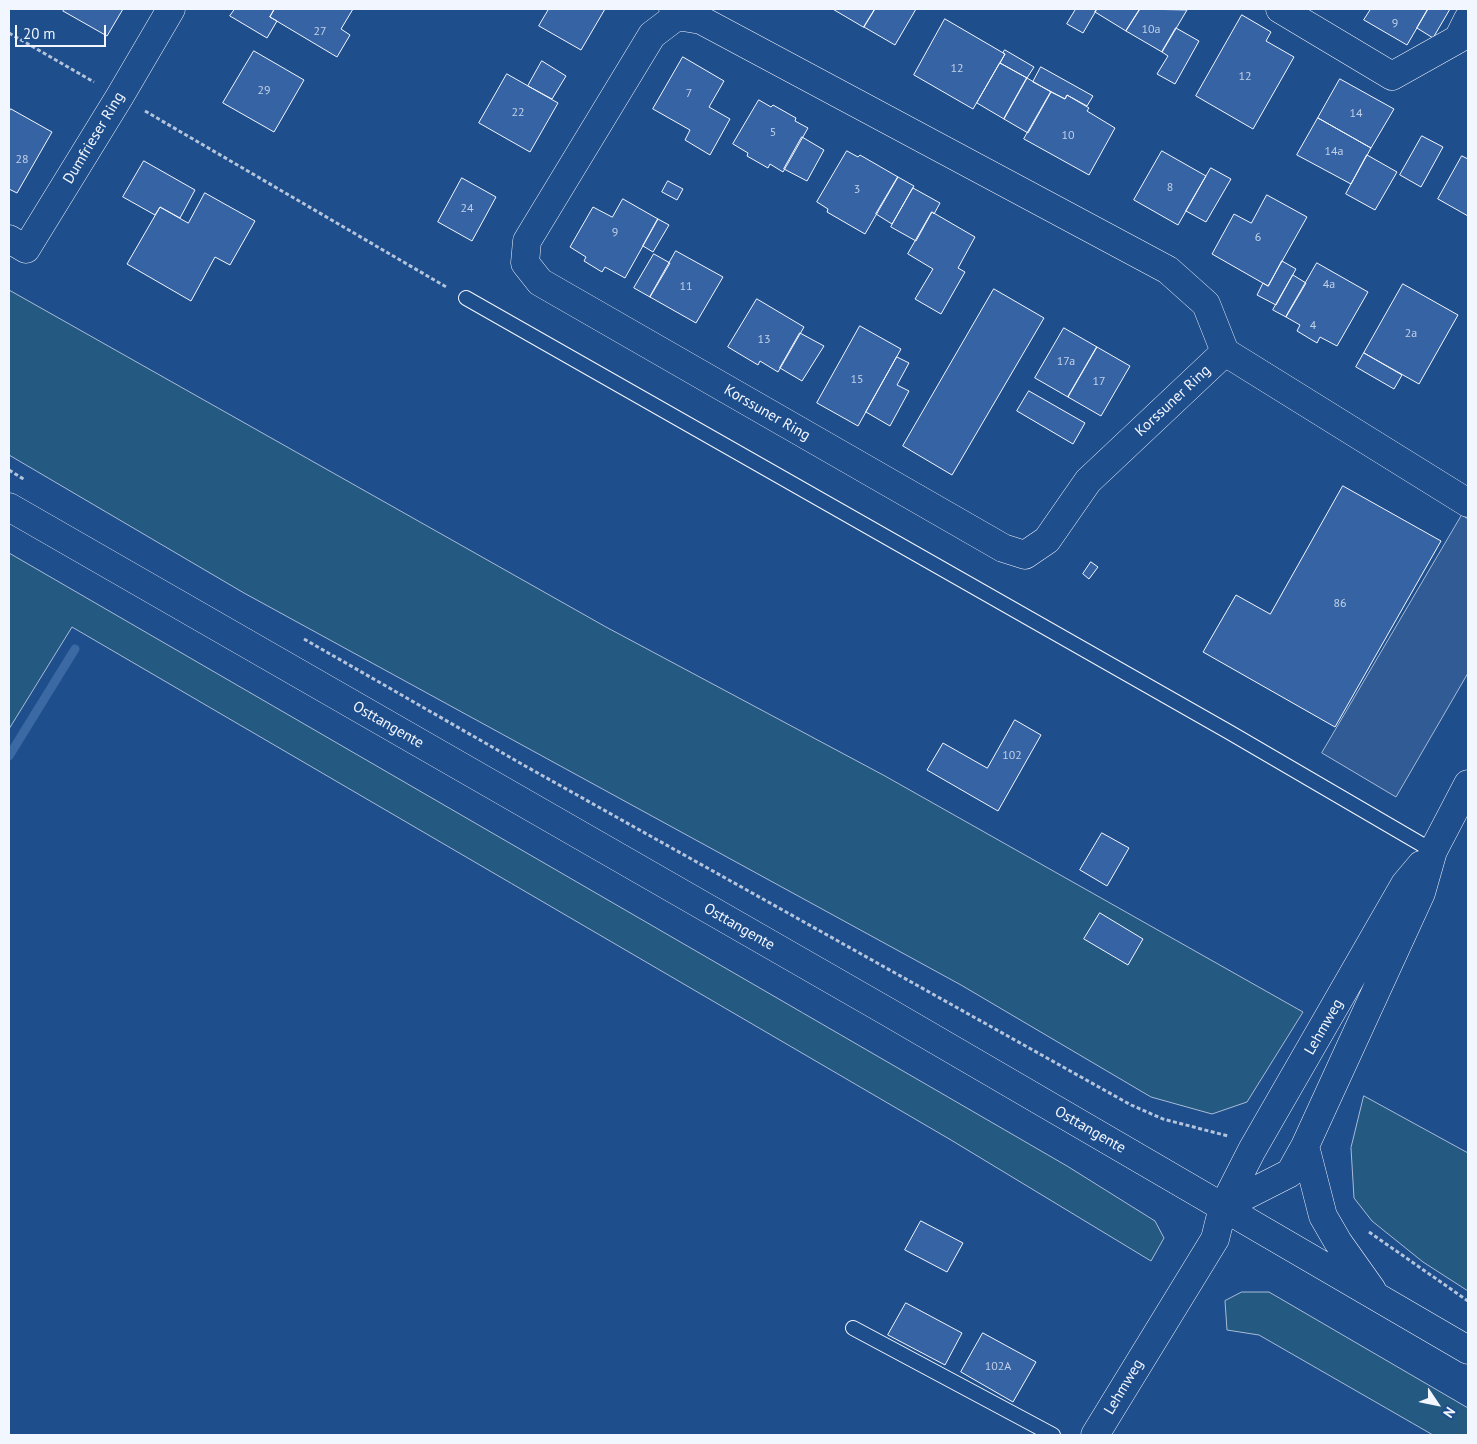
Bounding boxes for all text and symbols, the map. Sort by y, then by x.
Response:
scale bar [18,15,109,47]
house number: 9 [1392,17,1398,31]
house number: 10a [1141,23,1161,37]
text: 20 m [23,24,56,43]
house number: 27 [313,25,327,39]
house number: 12 [950,62,964,76]
house number: 12 [1238,70,1252,84]
house number: 29 [257,84,271,98]
house number: 7 [686,87,692,101]
street label: Dumfrieser Ring [60,89,128,187]
house number: 22 [511,106,525,120]
house number: 14 [1349,107,1363,121]
house number: 5 [770,126,776,140]
house number: 10 [1061,129,1075,143]
house number: 14a [1324,145,1344,159]
house number: 28 [15,153,29,167]
house number: 8 [1167,181,1173,195]
house number: 3 [854,183,860,197]
house number: 24 [460,202,474,216]
house number: 9 [612,226,618,240]
house number: 6 [1255,231,1261,245]
house number: 4a [1323,278,1335,292]
house number: 11 [679,280,693,294]
house number: 4 [1310,319,1316,333]
house number: 2a [1405,327,1417,341]
house number: 13 [757,333,771,347]
house number: 17a [1057,355,1075,369]
street label: Korssuner Ring [1132,362,1214,440]
house number: 15 [850,373,864,387]
house number: 17 [1092,375,1106,389]
street label: Korssuner Ring [721,381,813,445]
house number: 86 [1333,597,1347,611]
street label: Osttangente [349,698,427,752]
house number: 102 [1002,749,1022,763]
street label: Osttangente [700,900,778,954]
street label: Lehmweg [1301,996,1347,1058]
street label: Osttangente [1051,1103,1129,1157]
street label: Lehmweg [1101,1356,1147,1418]
house number: 102A [985,1360,1011,1374]
north arrow [1412,1379,1462,1429]
text: N [1439,1404,1459,1421]

